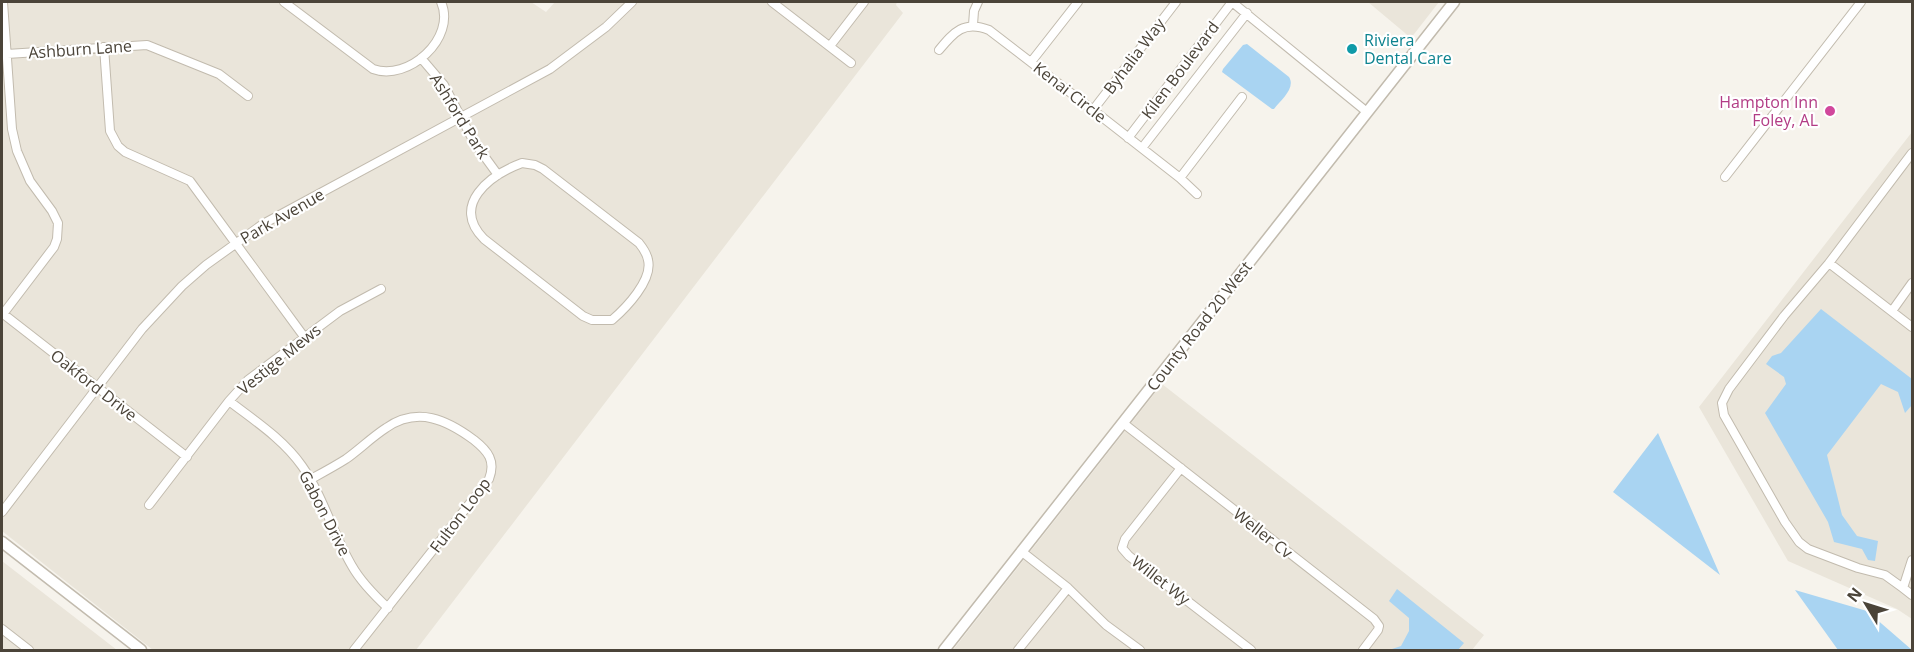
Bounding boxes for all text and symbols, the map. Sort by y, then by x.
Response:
street label: Byhalia Way [1098,13,1170,99]
street label: Kilen Boulevard [1136,17,1224,123]
place label: Riviera Dental Care [1364,29,1452,69]
street label: Ashburn Lane [28,34,133,64]
marker: Riviera Dental Care [1345,42,1359,56]
street label: Kenai Circle [1029,57,1111,127]
street label: Ashford Park [425,69,495,163]
place label: Hampton Inn Foley, AL [1719,91,1818,131]
marker: Hampton Inn Foley, AL [1823,104,1837,118]
street label: Park Avenue [236,183,328,249]
street label: County Road 20 West [1141,256,1257,395]
street label: Vestige Mews [233,319,325,399]
street label: Oakford Drive [46,344,142,426]
street label: Gabon Drive [294,467,356,559]
street label: Fulton Loop [424,473,496,557]
street label: Weller Cv [1229,503,1297,563]
street label: Willet Wy [1127,550,1196,610]
north arrow [1836,574,1896,634]
text: N [1842,583,1867,607]

